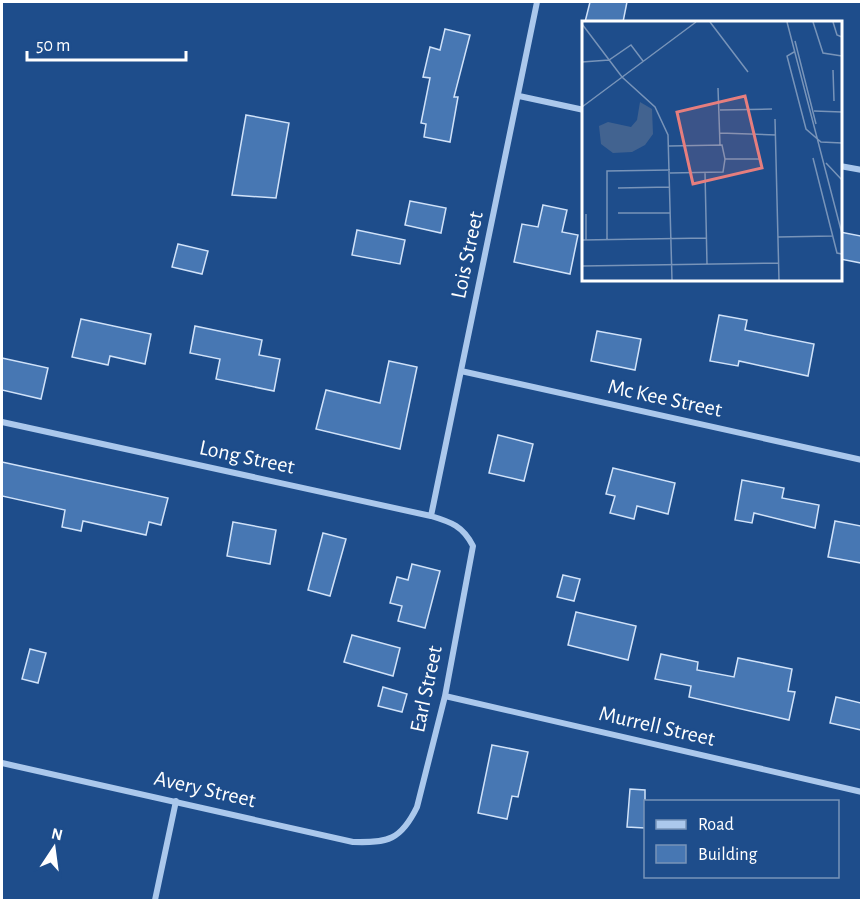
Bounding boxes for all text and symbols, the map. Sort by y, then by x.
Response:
inset map [582,21,842,280]
scale bar [27,24,186,62]
text: 50 m [36,37,70,55]
street label: Lois Street [447,209,487,301]
street label: Mc Kee Street [606,375,724,421]
street label: Long Street [197,436,297,478]
street label: Earl Street [406,644,446,734]
street label: Murrell Street [597,702,717,750]
street label: Avery Street [152,767,258,811]
legend [644,800,839,878]
text: Road [698,816,734,834]
north arrow [24,818,84,878]
text: N [50,825,64,843]
text: Building [698,846,758,864]

